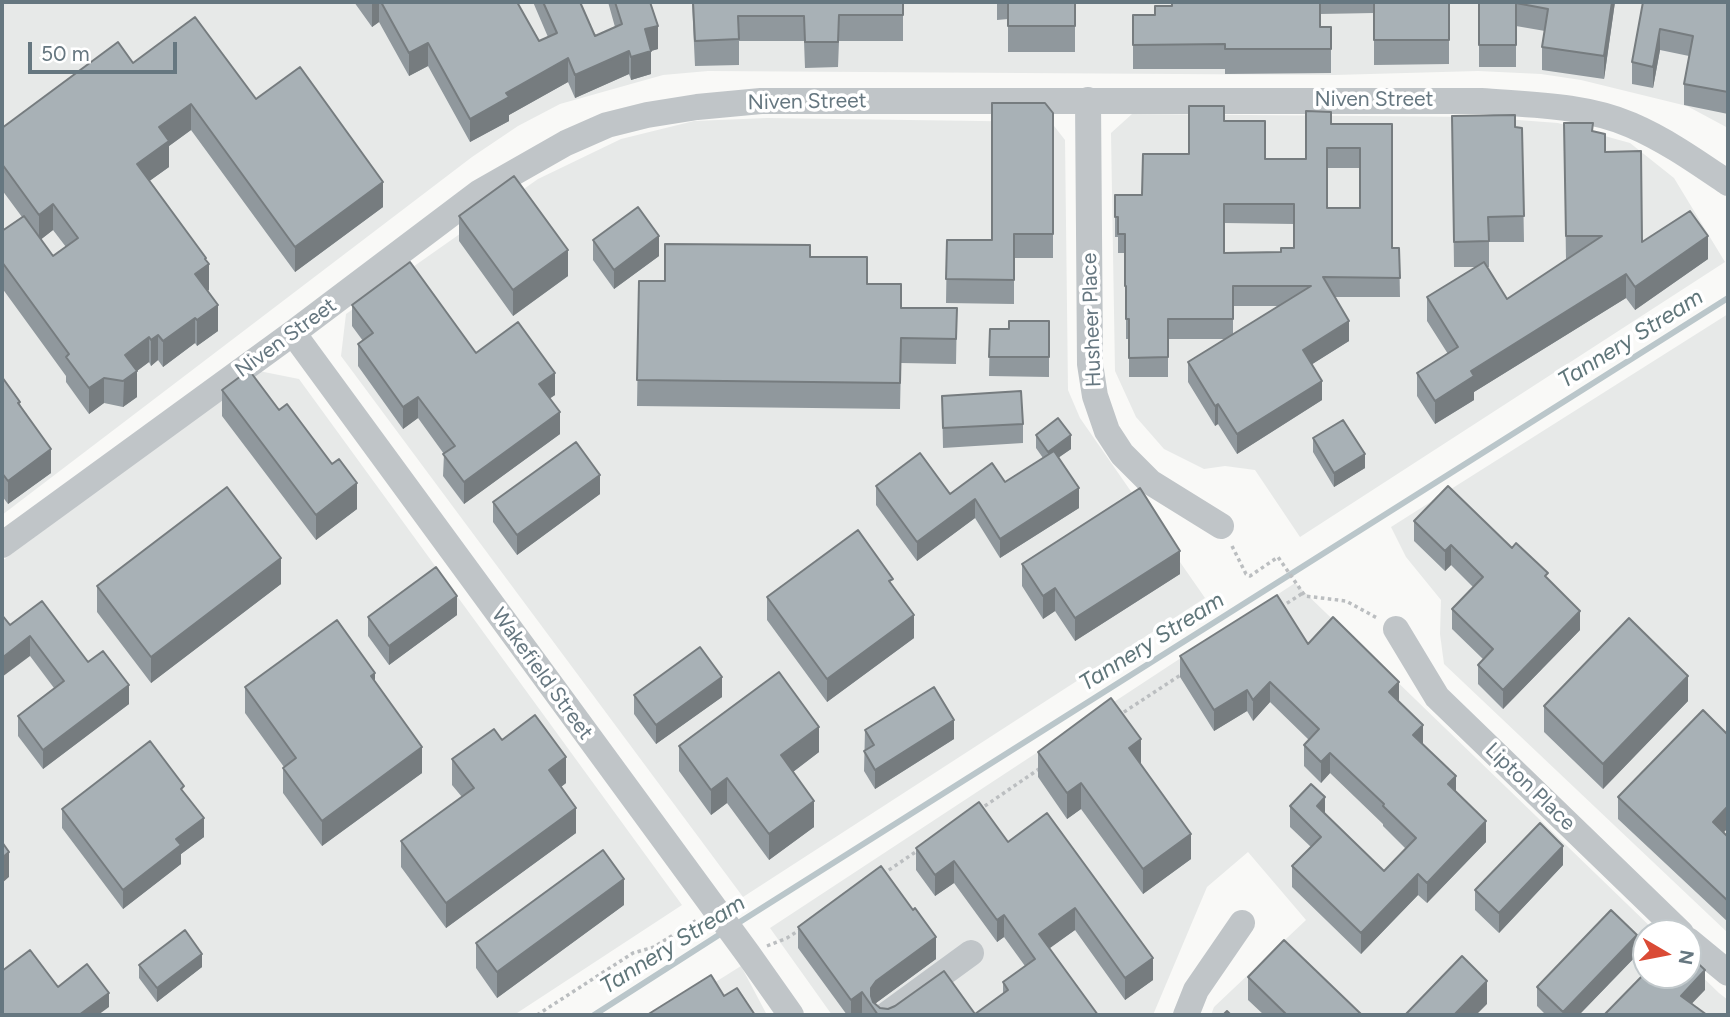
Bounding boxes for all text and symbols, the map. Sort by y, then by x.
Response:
scale bar [32,28,180,72]
text: 50 m [41,41,90,66]
street label: Niven Street [1315,87,1433,113]
street label: Niven Street [747,88,867,116]
street label: Husheer Place [1077,252,1107,388]
water label: Tannery Stream [1554,284,1708,394]
street label: Niven Street [230,293,342,383]
water label: Tannery Stream [1075,587,1229,697]
street label: Wakefield Street [486,603,598,745]
street label: Lipton Place [1480,738,1580,836]
water label: Tannery Stream [596,890,750,1000]
north arrow [1632,919,1702,989]
text: N [1674,948,1699,967]

